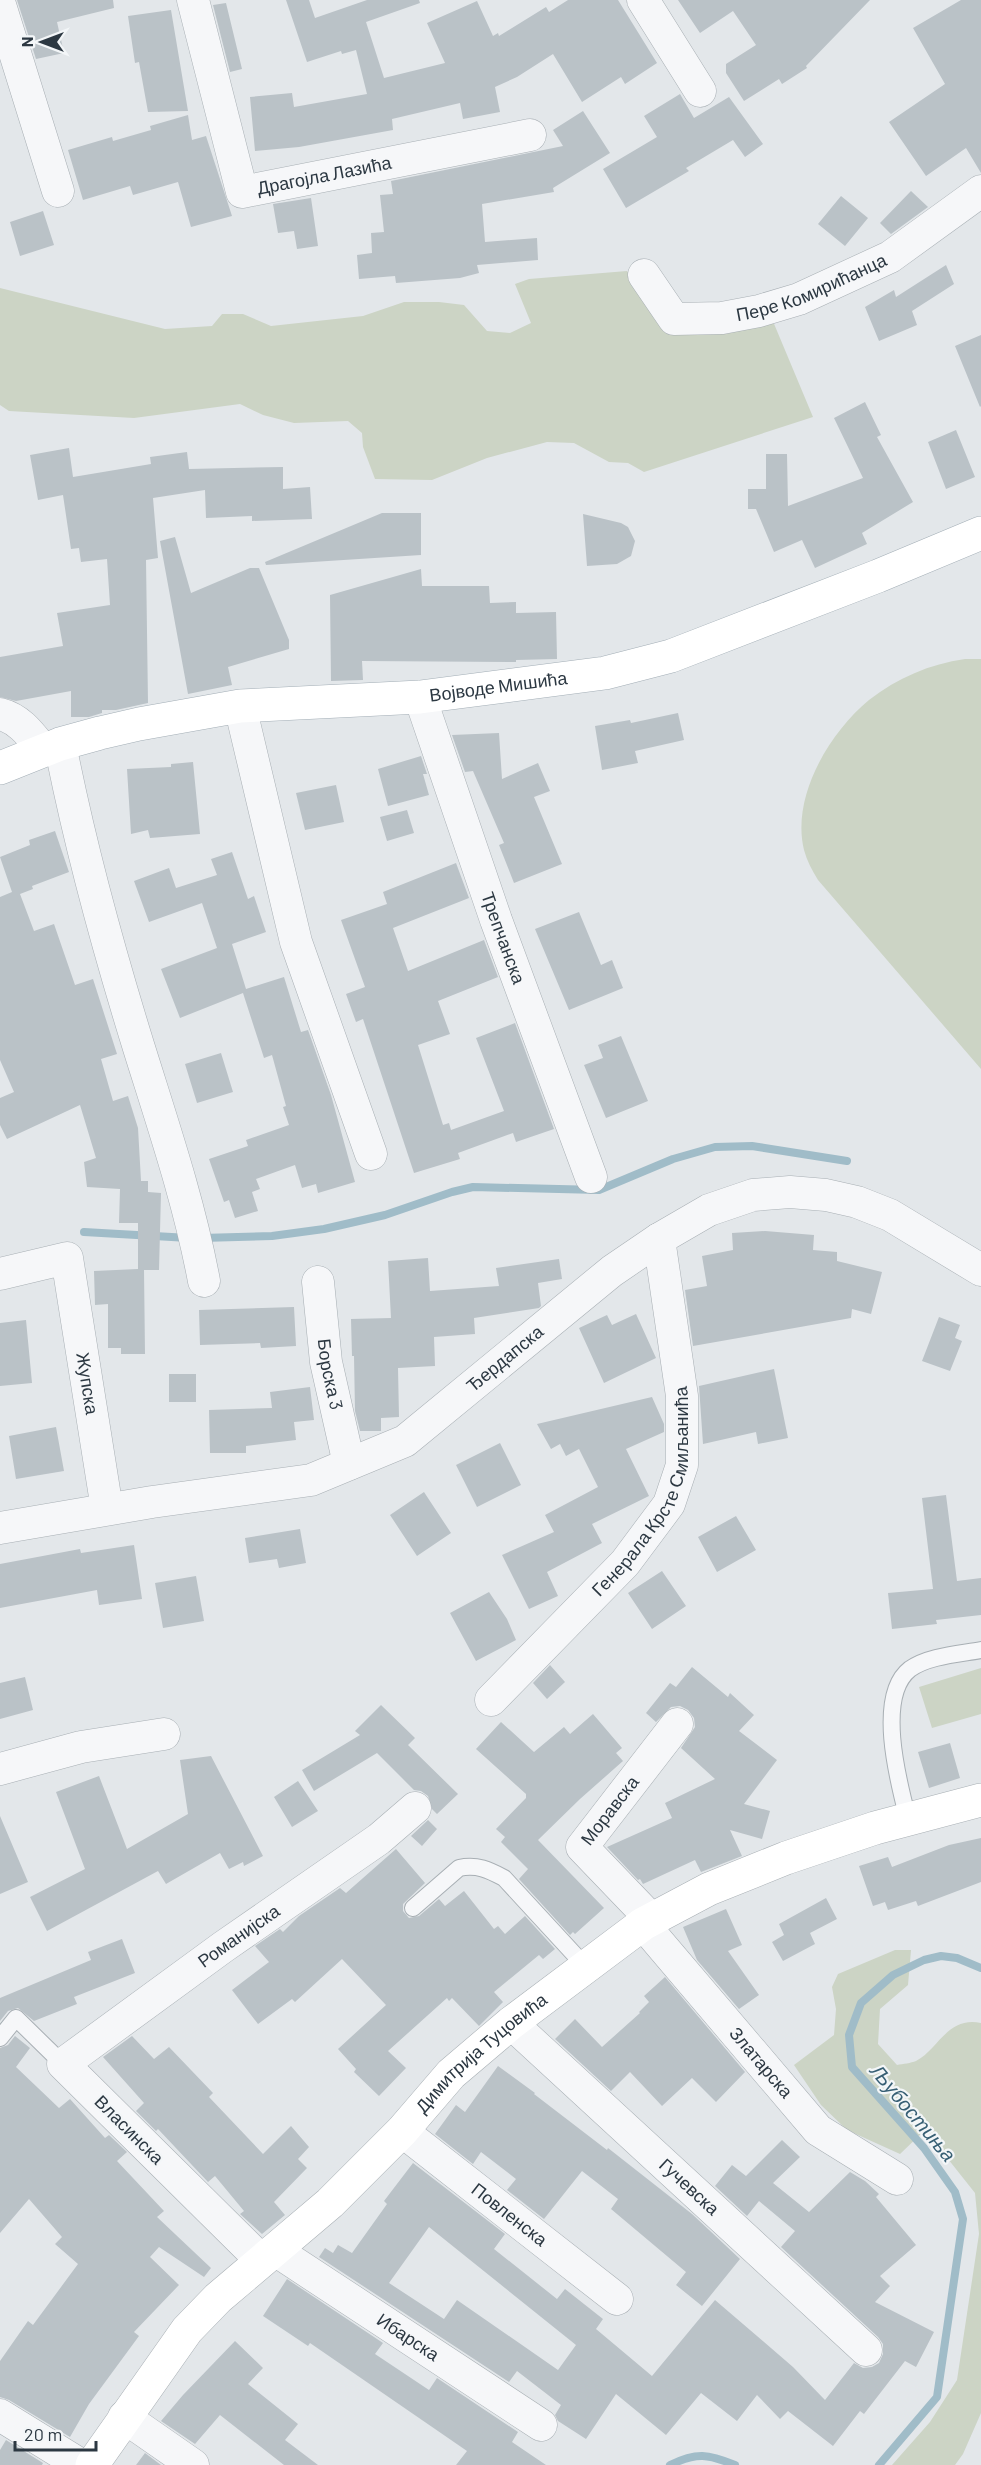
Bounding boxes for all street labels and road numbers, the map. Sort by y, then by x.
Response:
street label: Драгојла Лазића [255,151,394,199]
street label: Пере Комирићанца [734,248,891,325]
street label: Војводе Мишића [428,666,569,706]
street label: Трепчанска [477,889,531,988]
street label: Ђердапска [462,1319,548,1396]
street label: Борска 3 [314,1338,348,1412]
street label: Жупска [72,1351,104,1417]
street label: Генерала Крсте Смиљанића [587,1384,692,1600]
street label: Моравска [575,1770,644,1849]
street label: Романијска [193,1899,284,1972]
street label: Димитрија Туцовића [410,1987,552,2117]
street label: Златарска [725,2022,799,2103]
street label: Власинска [91,2090,170,2169]
street label: Гучевска [655,2153,725,2220]
street label: Повленска [468,2178,553,2251]
street label: Ибарска [373,2308,445,2366]

